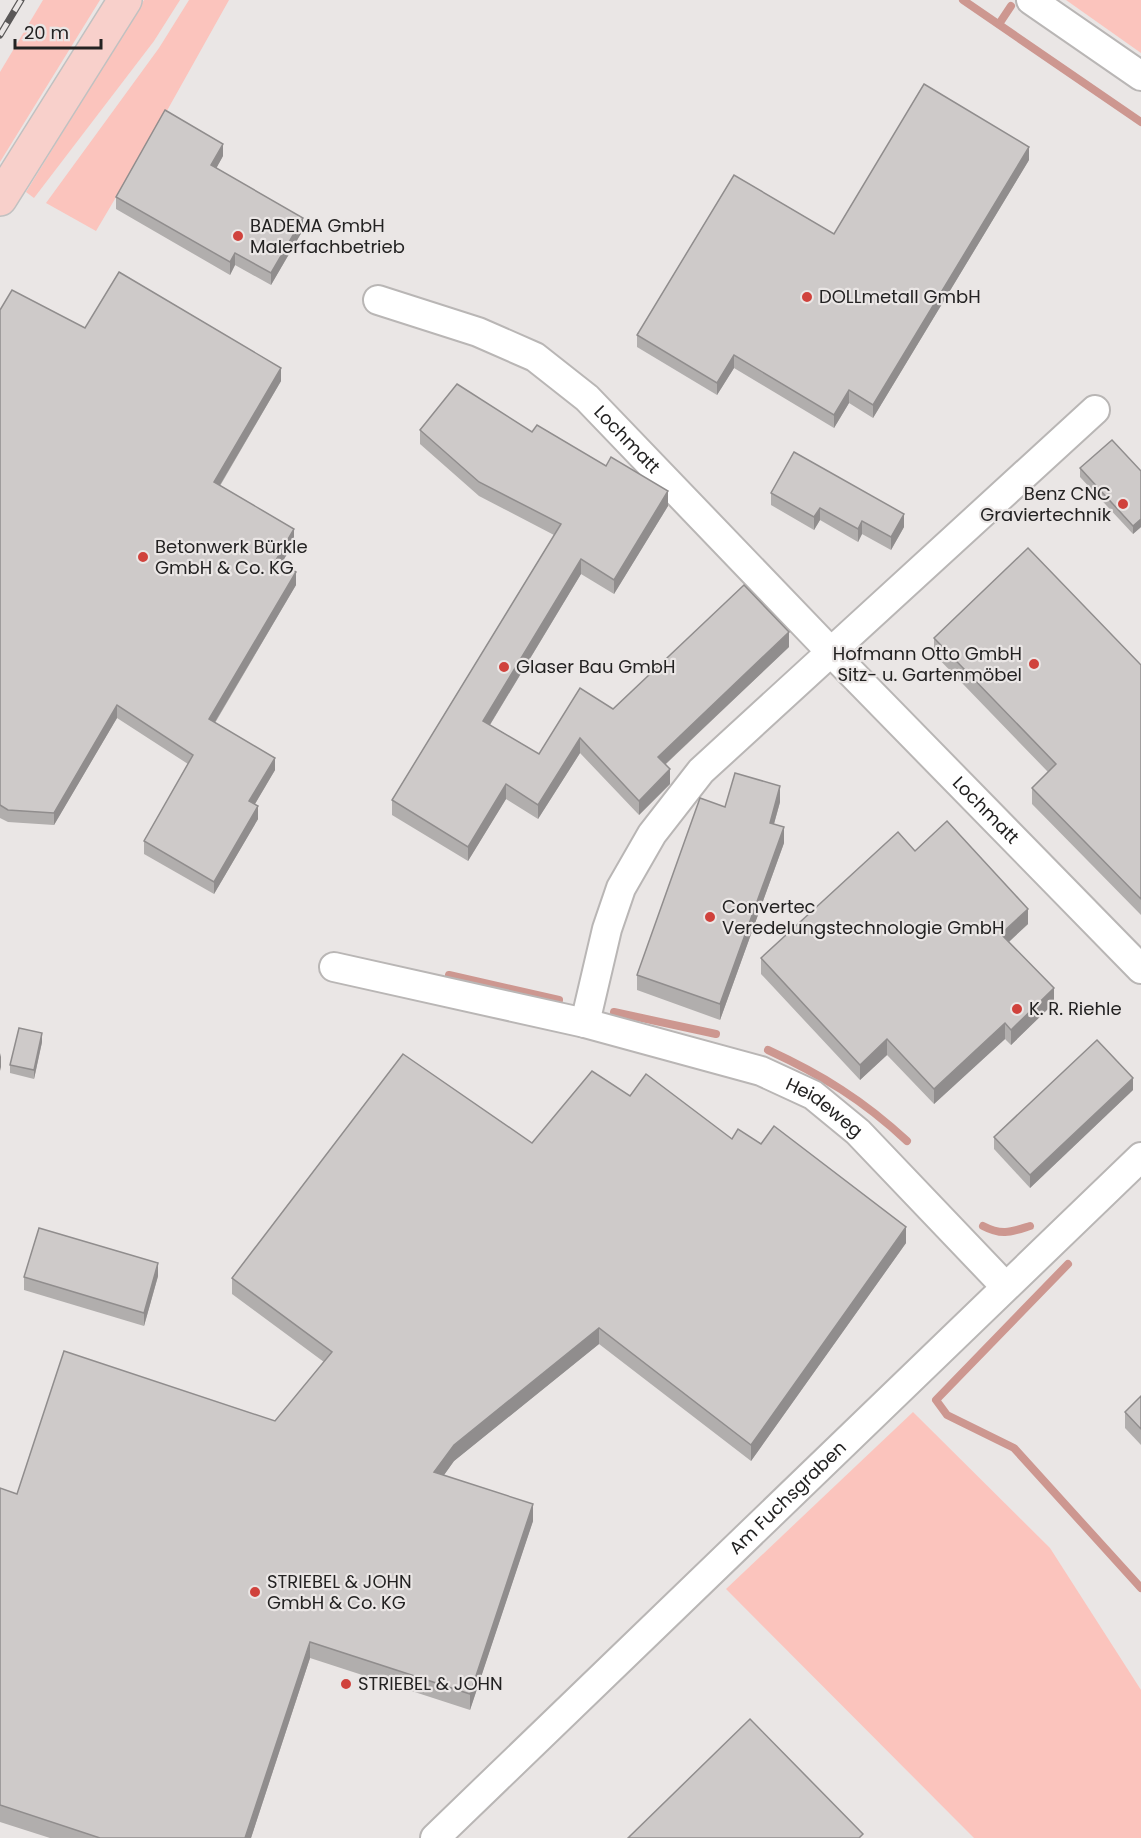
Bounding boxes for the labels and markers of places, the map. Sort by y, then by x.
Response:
place label: BADEMA GmbH Malerfachbetrieb [250,213,405,259]
marker: BADEMA GmbH Malerfachbetrieb [231,229,245,243]
place label: DOLLmetall GmbH [819,284,981,309]
marker: DOLLmetall GmbH [800,290,814,304]
place label: Benz CNC Graviertechnik [980,481,1112,527]
marker: Benz CNC Graviertechnik [1116,497,1130,511]
place label: Betonwerk Bürkle GmbH & Co. KG [155,534,308,580]
marker: Betonwerk Bürkle GmbH & Co. KG [136,550,150,564]
place label: Hofmann Otto GmbH Sitz- u. Gartenmöbel [833,641,1022,687]
place label: Glaser Bau GmbH [516,654,675,679]
marker: Hofmann Otto GmbH Sitz- u. Gartenmöbel [1027,657,1041,671]
marker: Glaser Bau GmbH [497,660,511,674]
place label: Convertec Veredelungstechnologie GmbH [722,894,1004,940]
marker: Convertec Veredelungstechnologie GmbH [703,910,717,924]
place label: K. R. Riehle [1029,996,1122,1021]
marker: K. R. Riehle [1010,1002,1024,1016]
place label: STRIEBEL & JOHN GmbH & Co. KG [267,1569,412,1615]
marker: STRIEBEL & JOHN GmbH & Co. KG [248,1585,262,1599]
place label: STRIEBEL & JOHN [358,1671,503,1696]
marker: STRIEBEL & JOHN [339,1677,353,1691]

